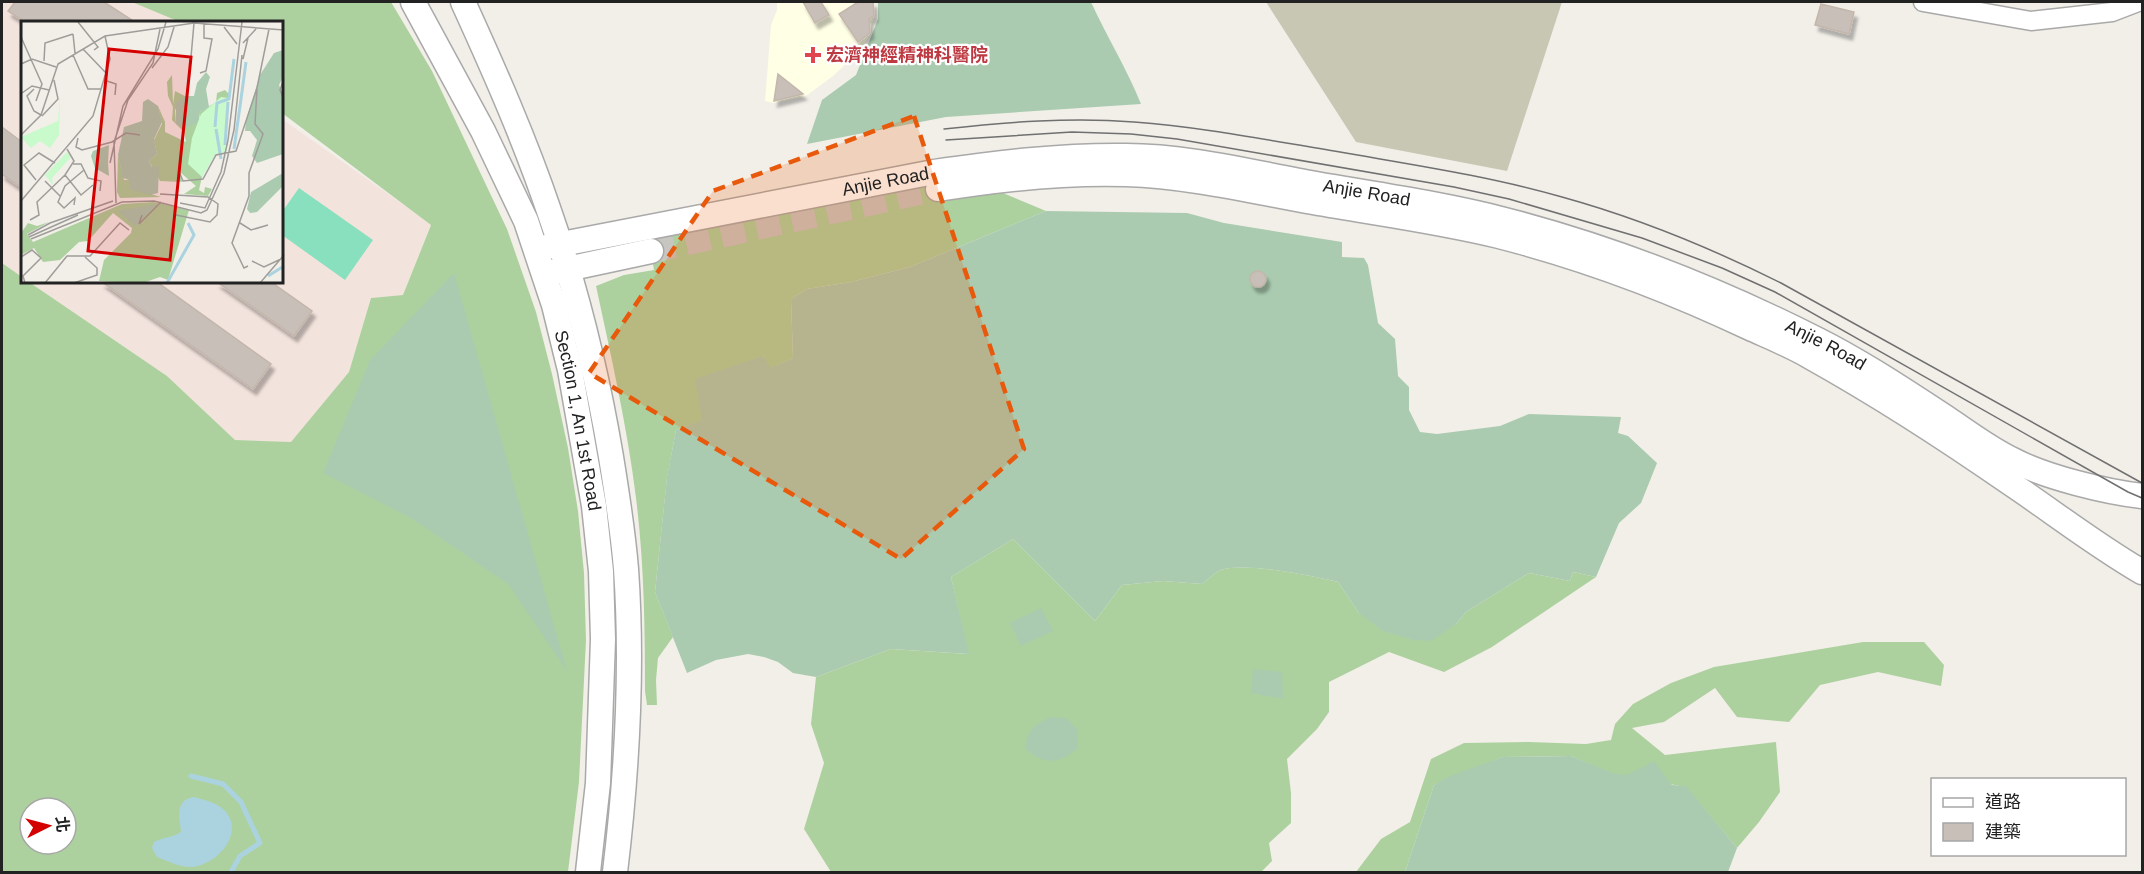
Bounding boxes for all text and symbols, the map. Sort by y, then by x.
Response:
inset map [21,21,284,284]
place label: 宏濟神經精神科醫院 [826,45,988,65]
marker: 宏濟神經精神科醫院 [804,46,822,64]
street label: Anjie Road [840,163,931,200]
street label: Anjie Road [1322,175,1412,210]
street label: Anjie Road [1782,316,1870,374]
street label: Section 1, An 1st Road [551,328,605,512]
legend [1931,778,2126,856]
text: 道路 [1985,792,2021,812]
north arrow [18,796,78,856]
text: 北 [53,816,72,833]
text: 建築 [1985,822,2021,842]

